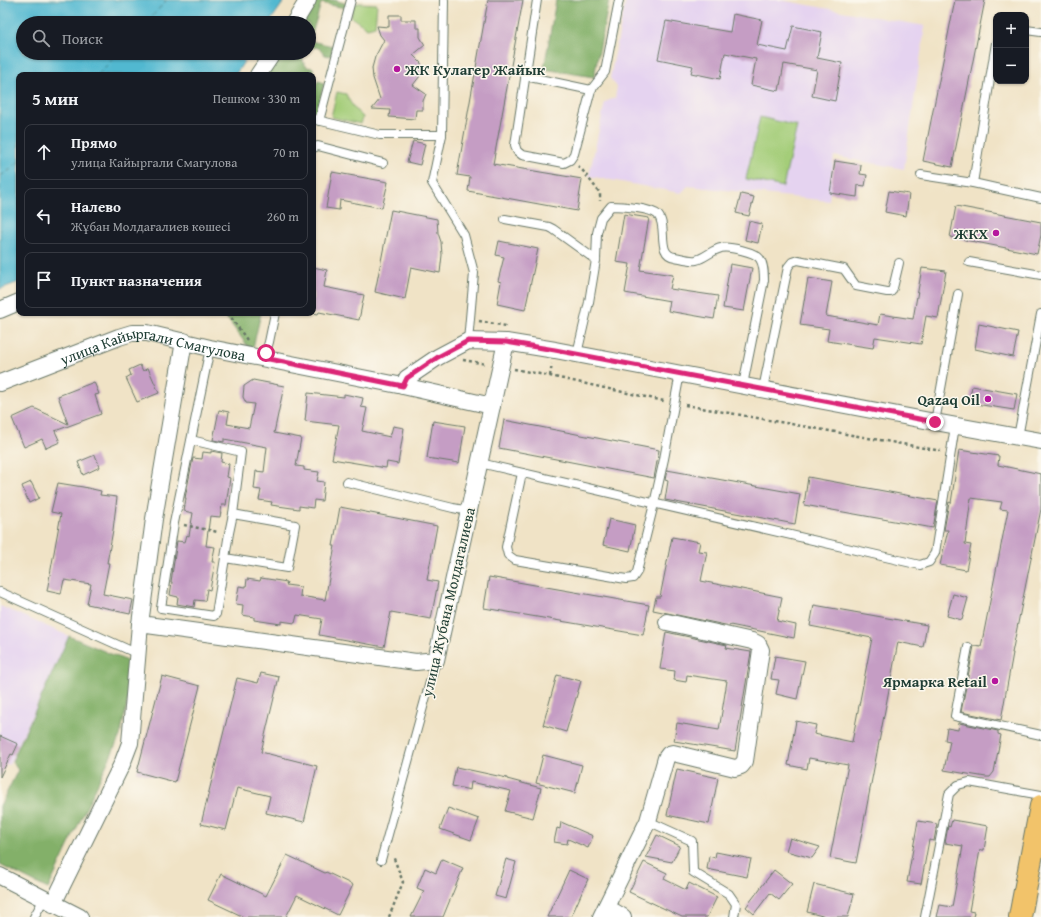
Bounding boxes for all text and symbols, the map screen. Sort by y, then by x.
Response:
map controls [993,12,1029,84]
button: + [993,12,1029,48]
search box [16,16,316,60]
icon: search [30,27,52,49]
text: Поиск [62,28,103,49]
button: − [993,48,1029,84]
place label: ЖК Кулагер Жайык [404,59,546,80]
marker: ЖК Кулагер Жайык [392,64,402,74]
text: 5 мин [32,86,78,111]
text: Пешком · 330 m [213,89,300,108]
text: Прямо [71,132,117,153]
icon: ahead [33,141,55,163]
text: 70 m [273,143,299,162]
text: улица Кайыргали Смагулова [71,153,237,172]
text: Налево [71,196,121,217]
icon: left [33,205,55,227]
text: 260 m [267,207,299,226]
text: Жұбан Молдағалиев көшесі [71,217,231,236]
place label: ЖКХ [953,223,988,244]
marker: ЖКХ [991,228,1001,238]
icon: arrive [33,269,55,291]
text: Пункт назначения [71,270,202,291]
street label: улица Кайыргали Смагулова [56,322,248,370]
route start [257,344,275,362]
place label: Qazaq Oil [918,389,980,410]
marker: Qazaq Oil [983,394,993,404]
route end [926,413,944,431]
street label: улица Жубана Молдагалиева [416,504,480,700]
place label: Ярмарка Retail [882,671,987,692]
marker: Ярмарка Retail [990,676,1000,686]

